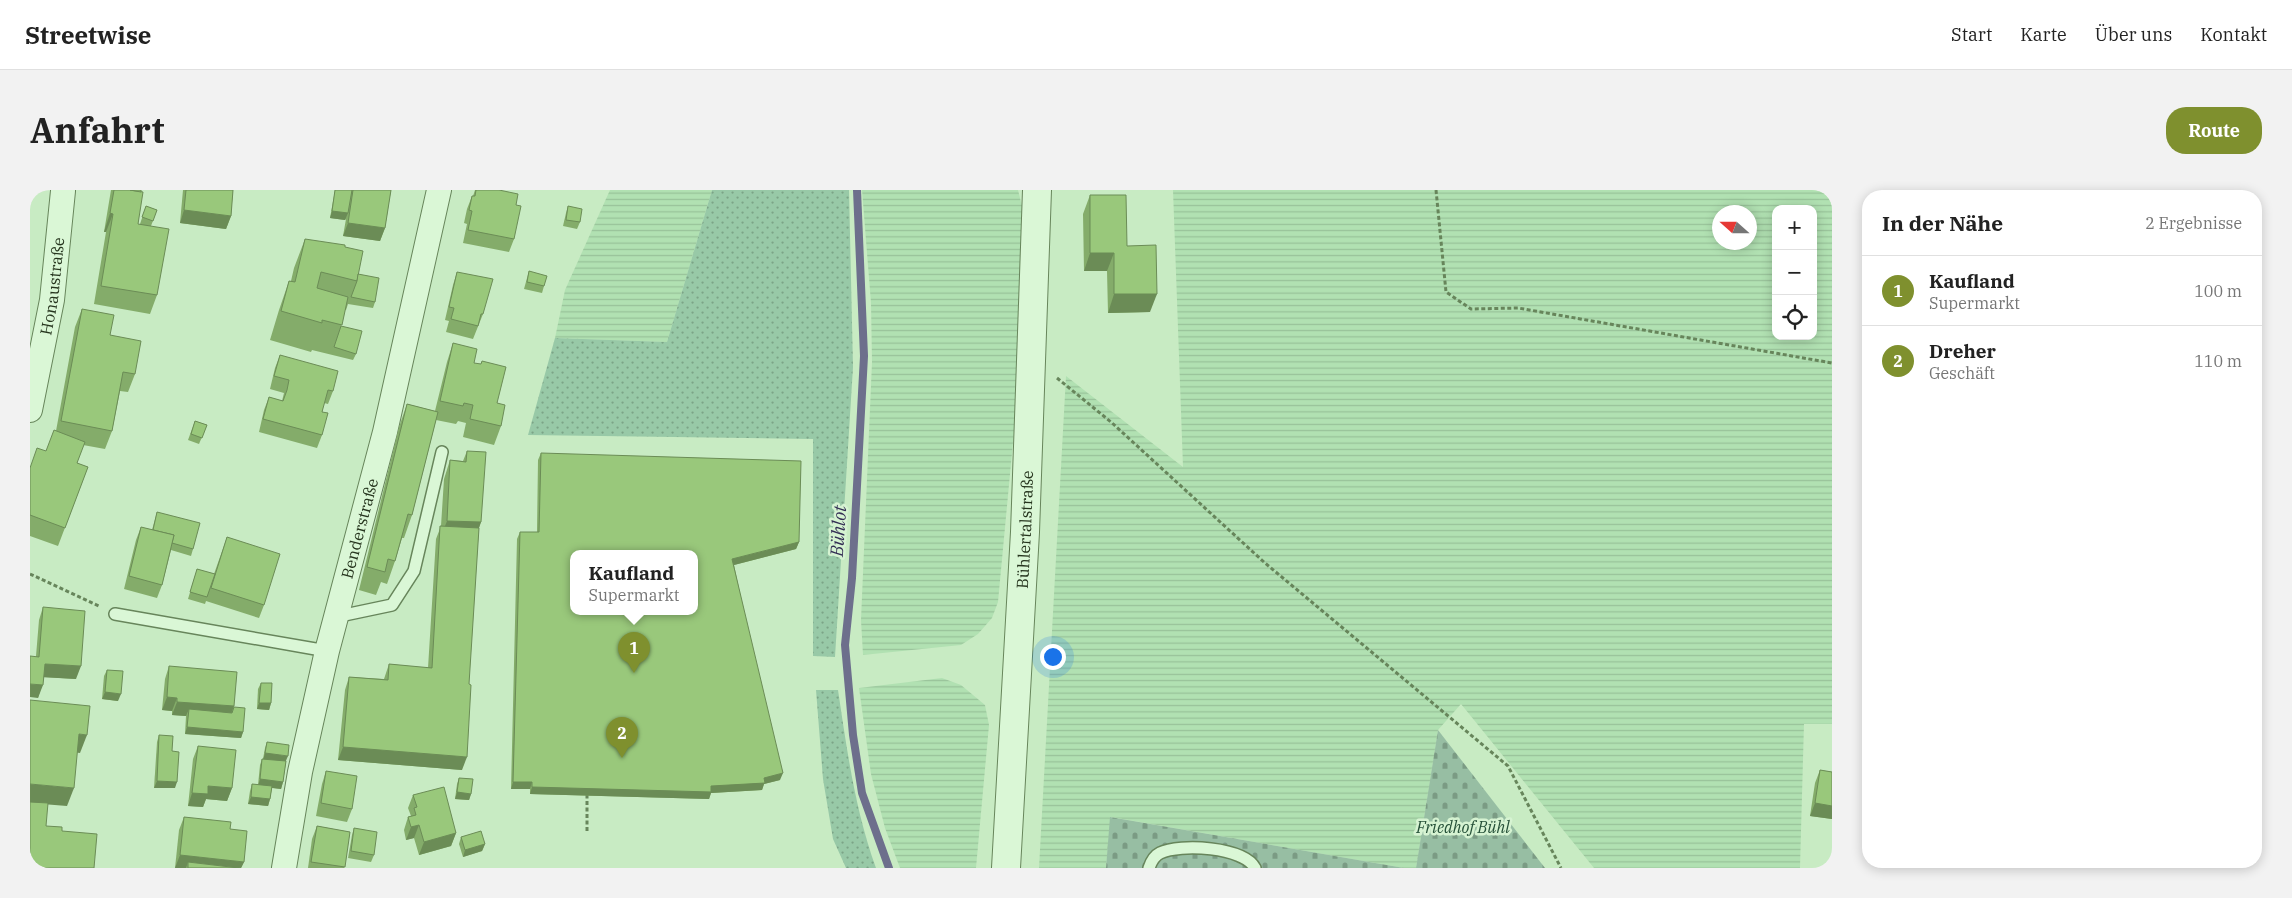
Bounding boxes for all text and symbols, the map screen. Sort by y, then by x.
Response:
text: Streetwise [25,19,151,51]
text: Start [1951,23,1992,46]
text: Karte [2020,23,2067,46]
text: Über uns [2095,23,2172,46]
text: Kontakt [2200,23,2267,46]
text: Anfahrt [30,107,164,153]
button: Route [2166,107,2262,154]
north arrow [1712,205,1757,250]
map controls [1772,205,1817,340]
button: + [1772,205,1817,250]
text: In der Nähe [1882,209,2003,237]
text: 2 Ergebnisse [2145,213,2242,233]
street label: Honaustraße [35,236,68,337]
button: − [1772,250,1817,295]
text: Kaufland [1929,269,2015,293]
text: 1 [1893,281,1903,301]
text: 100 m [2194,281,2242,301]
text: Supermarkt [1929,293,2020,313]
button: locate [1772,295,1817,340]
text: Dreher [1929,339,1996,363]
text: 2 [1893,351,1903,371]
text: 110 m [2194,351,2242,371]
text: Geschäft [1929,363,1995,383]
street label: Bühlertalstraße [1012,470,1037,589]
street label: Benderstraße [337,476,382,581]
water label: Bühlot [825,504,851,558]
popup [570,550,698,615]
text: Kaufland [589,561,674,585]
text: Supermarkt [589,585,679,605]
pin: 1 [618,632,650,673]
your location [1040,644,1066,670]
pin: 2 [606,717,638,758]
park label: Friedhof Bühl [1415,817,1510,837]

